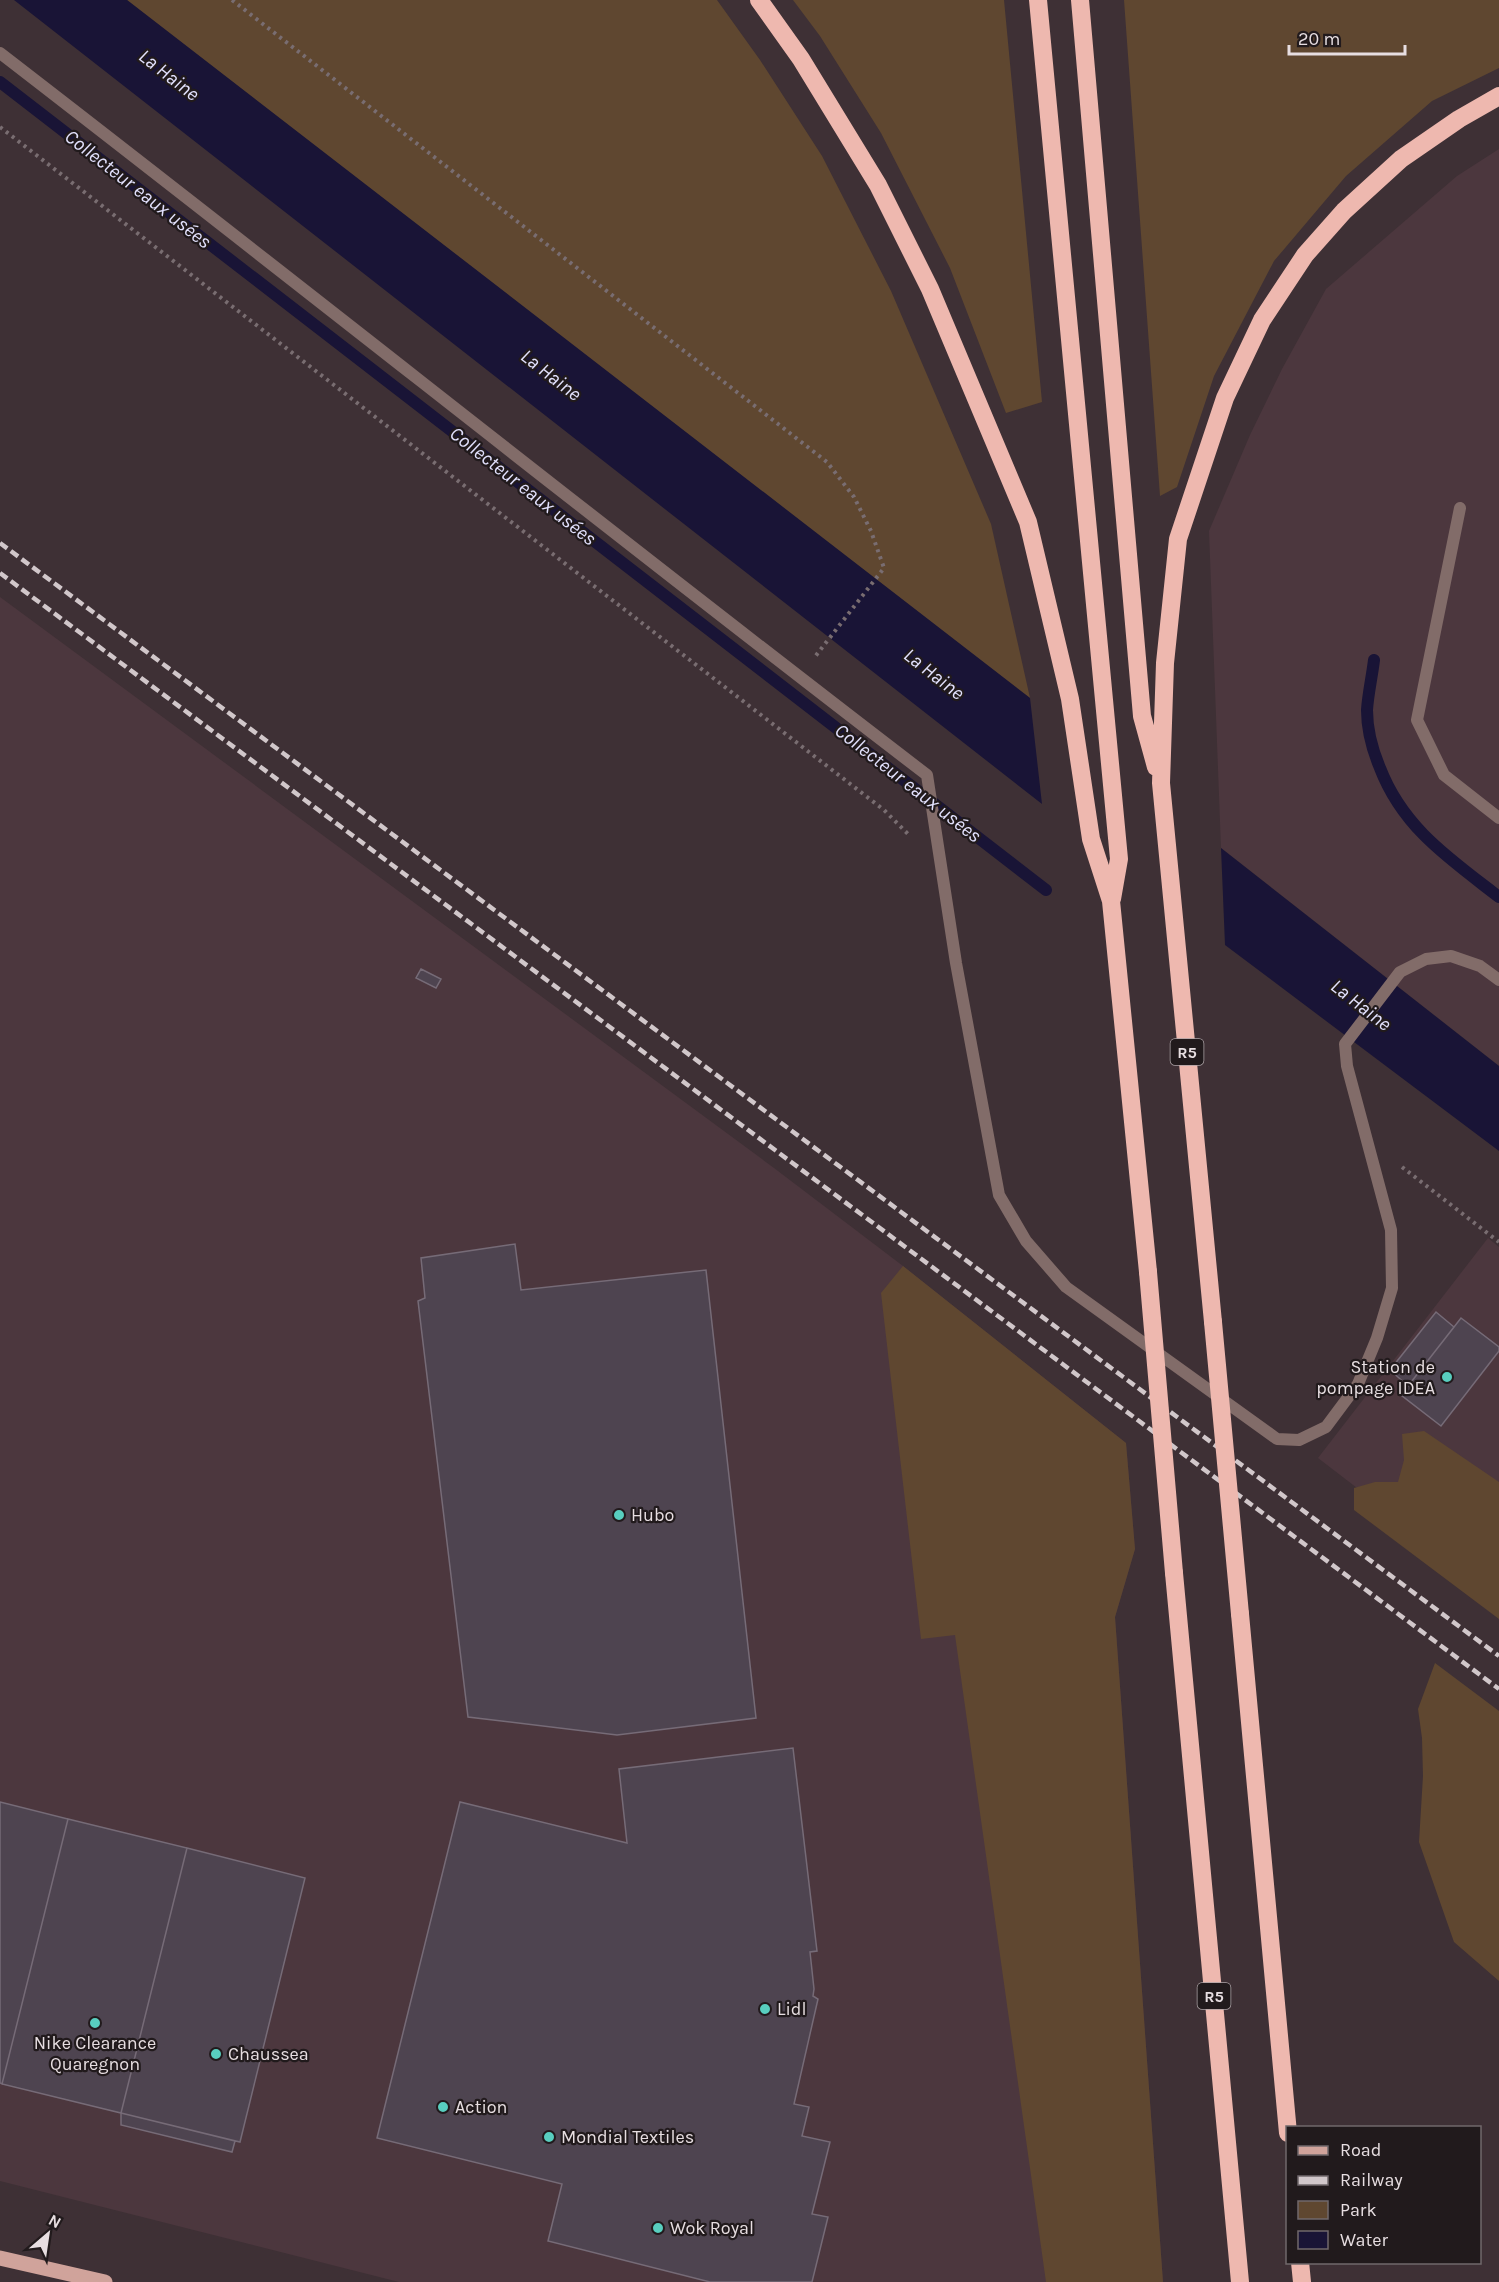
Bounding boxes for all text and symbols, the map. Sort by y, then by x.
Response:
scale bar [1289,18,1404,56]
text: 20 m [1298,28,1340,50]
water label: La Haine [134,44,204,106]
water label: Collecteur eaux usées [60,125,216,253]
water label: La Haine [516,344,586,406]
water label: Collecteur eaux usées [445,422,601,550]
water label: La Haine [899,643,969,705]
water label: Collecteur eaux usées [830,719,986,847]
water label: La Haine [1326,974,1396,1036]
road number: R5 [1170,1039,1204,1065]
place label: Station de pompage IDEA [1316,1356,1435,1399]
marker: Station de pompage IDEA [1440,1370,1454,1384]
place label: Hubo [631,1504,674,1526]
marker: Hubo [612,1508,626,1522]
road number: R5 [1198,1983,1230,2009]
place label: Lidl [777,1998,806,2020]
marker: Lidl [758,2002,772,2016]
marker: Nike Clearance Quaregnon [88,2016,102,2030]
place label: Nike Clearance Quaregnon [34,2032,156,2075]
place label: Chaussea [228,2043,309,2065]
marker: Chaussea [209,2047,223,2061]
place label: Action [455,2096,507,2118]
marker: Action [436,2100,450,2114]
place label: Mondial Textiles [561,2126,694,2148]
legend [1286,2126,1481,2264]
marker: Mondial Textiles [542,2130,556,2144]
text: Road [1340,2139,1381,2161]
text: Railway [1340,2169,1403,2191]
text: Park [1340,2199,1377,2221]
north arrow [18,2204,78,2264]
text: N [45,2210,65,2232]
place label: Wok Royal [670,2217,754,2239]
marker: Wok Royal [651,2221,665,2235]
text: Water [1340,2229,1388,2251]

